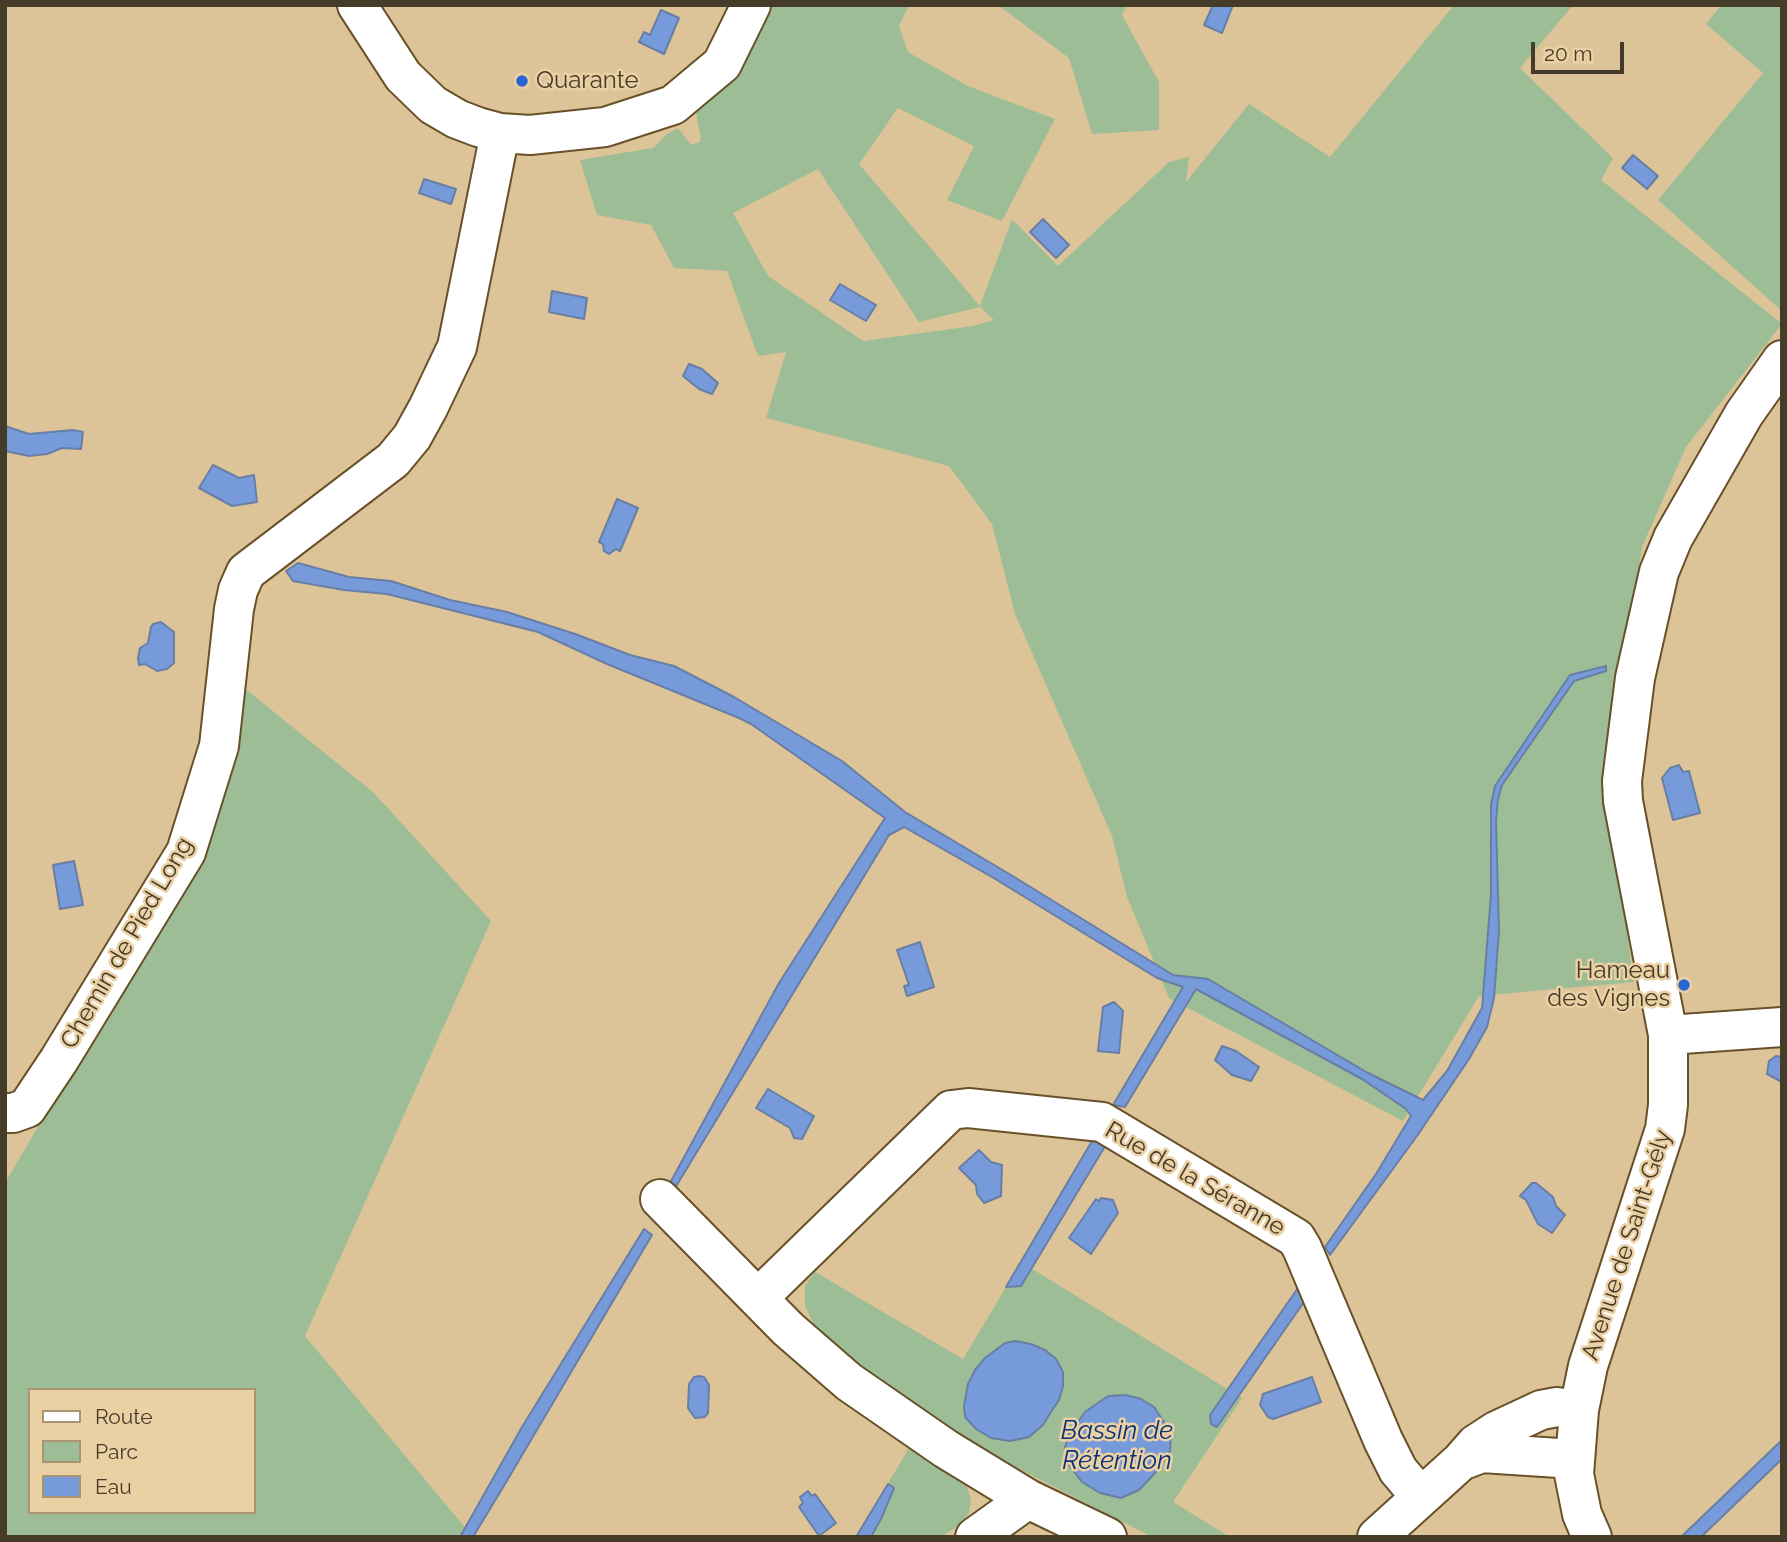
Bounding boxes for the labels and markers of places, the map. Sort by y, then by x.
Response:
place label: Quarante [536,67,639,95]
marker: Quarante [514,73,530,89]
place label: Hameau des Vignes [1547,957,1670,1013]
marker: Hameau des Vignes [1676,977,1692,993]

